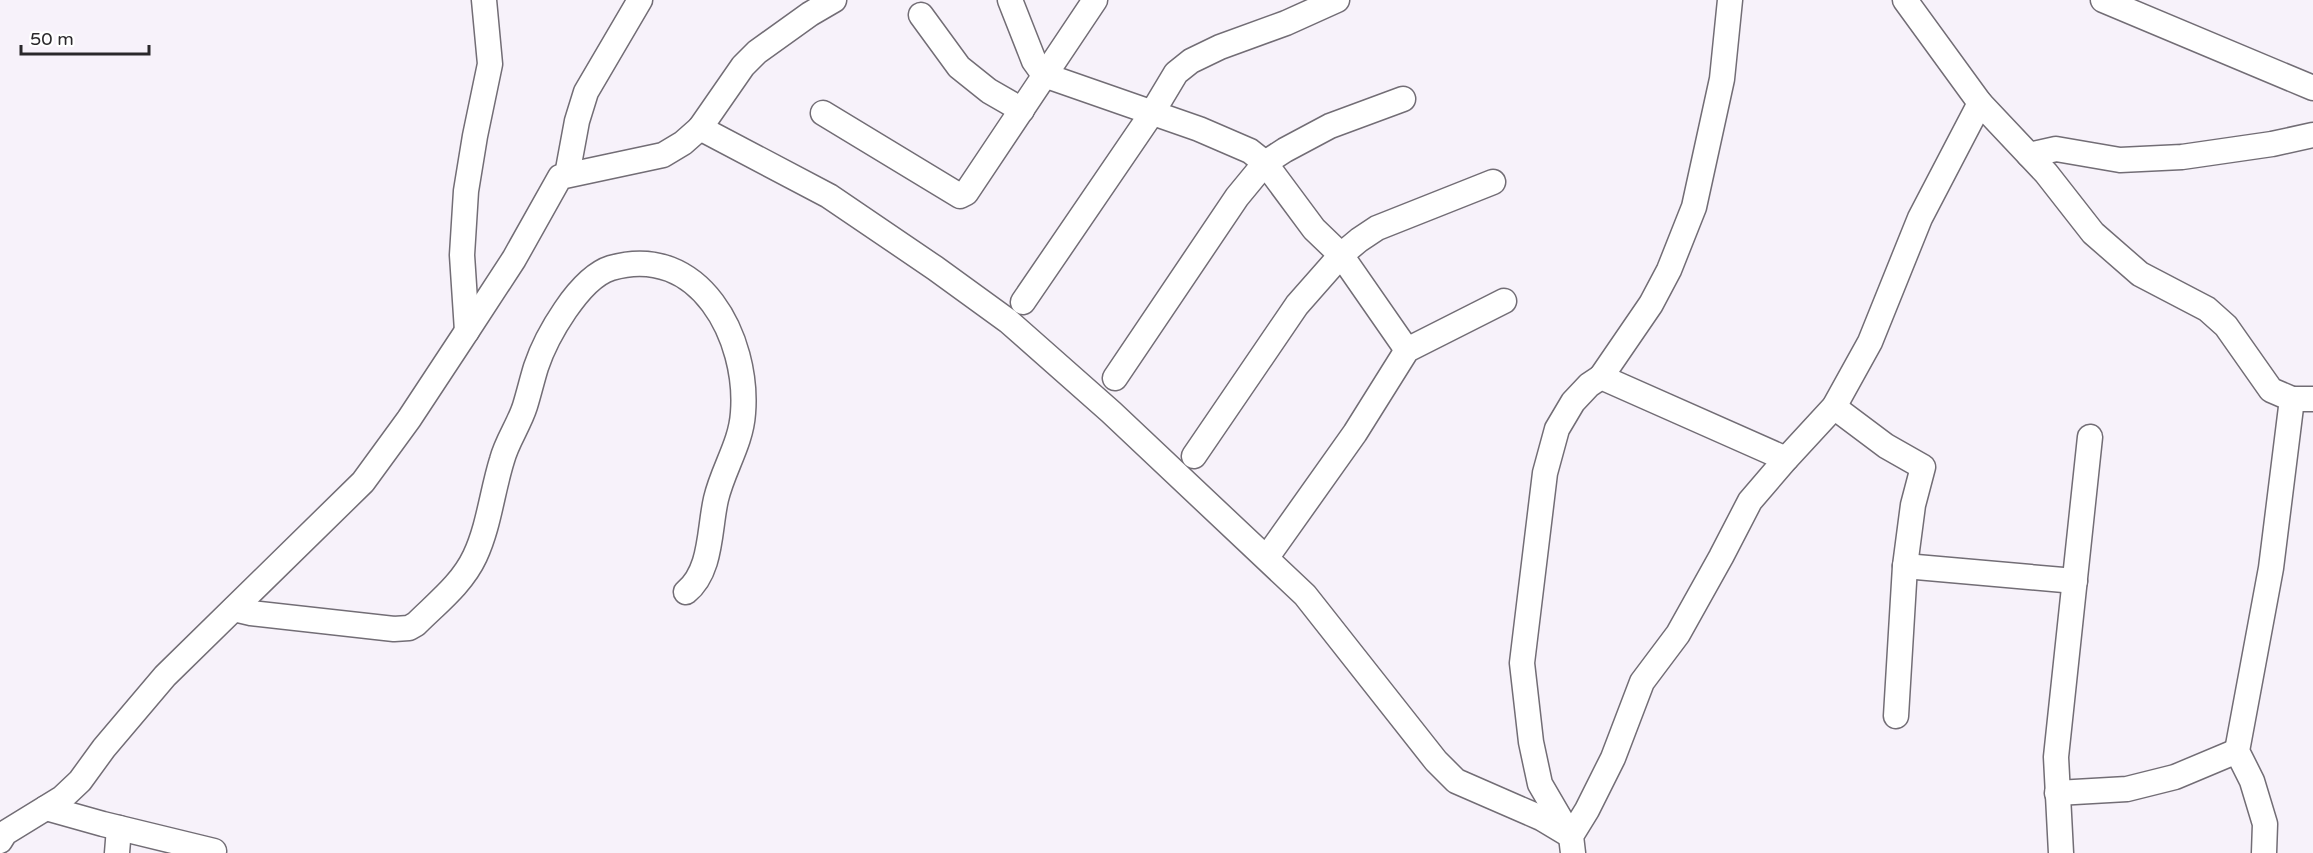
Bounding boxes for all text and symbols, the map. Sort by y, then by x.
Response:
scale bar [21,18,148,56]
text: 50 m [30,28,74,50]

